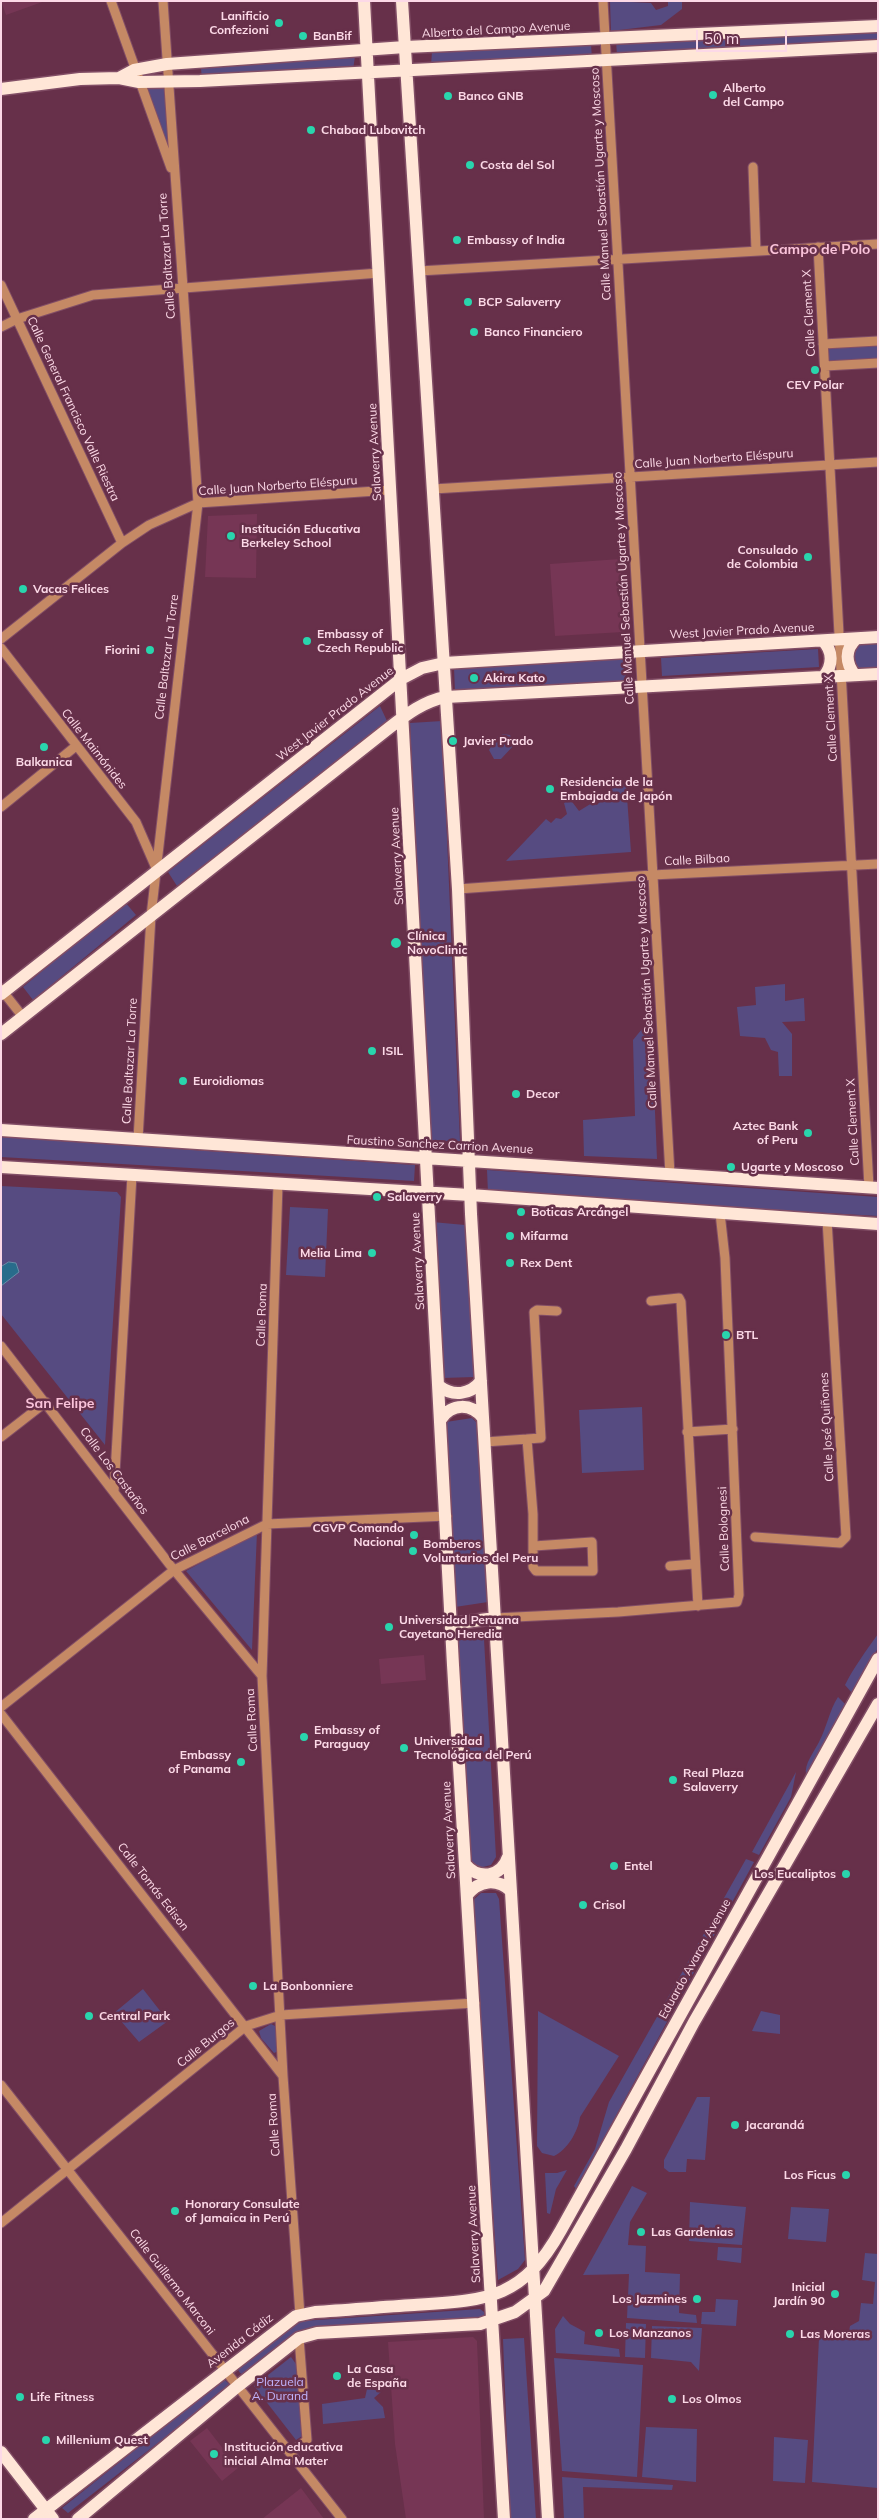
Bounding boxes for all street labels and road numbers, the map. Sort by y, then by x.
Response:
street label: Alberto del Campo Avenue [421,19,571,41]
street label: Calle Manuel Sebastián Ugarte y Moscoso [588,67,614,301]
street label: Calle Baltazar La Torre [155,193,179,319]
street label: Calle Clement X [800,269,818,357]
street label: Calle General Francisco Valle Riestra [24,314,122,504]
street label: Salaverry Avenue [365,403,385,501]
street label: Calle Juan Norberto Eléspuru [634,446,794,472]
street label: Calle Manuel Sebastián Ugarte y Moscoso [611,471,637,705]
street label: Calle Juan Norberto Eléspuru [198,473,358,499]
street label: Calle Baltazar La Torre [152,593,182,721]
street label: West Javier Prado Avenue [669,620,815,642]
street label: West Javier Prado Avenue [273,664,397,764]
street label: Calle Clement X [822,674,840,762]
street label: Calle Maimónides [58,706,130,792]
street label: Salaverry Avenue [387,807,407,905]
street label: Calle Bilbao [664,851,730,869]
street label: Calle Manuel Sebastián Ugarte y Moscoso [634,875,660,1109]
street label: Calle Baltazar La Torre [120,998,140,1124]
street label: Calle Clement X [844,1078,862,1166]
street label: Faustino Sanchez Carrion Avenue [346,1133,534,1157]
street label: Salaverry Avenue [408,1212,428,1310]
street label: Calle Roma [254,1283,270,1347]
street label: Calle José Quiñones [817,1372,837,1482]
street label: Calle Los Castaños [77,1425,151,1517]
street label: Calle Bolognesi [715,1486,733,1572]
street label: Calle Barcelona [168,1512,252,1564]
street label: Calle Roma [243,1688,261,1752]
street label: Salaverry Avenue [439,1781,459,1879]
street label: Calle Tomás Edison [114,1840,192,1934]
street label: Eduardo Avaroa Avenue [656,1896,734,2022]
street label: Calle Burgos [174,2015,238,2071]
street label: Calle Roma [265,2093,283,2157]
street label: Salaverry Avenue [464,2185,484,2283]
street label: Calle Guillermo Marconi [126,2226,218,2338]
street label: Avenida Cádiz [204,2311,276,2371]

